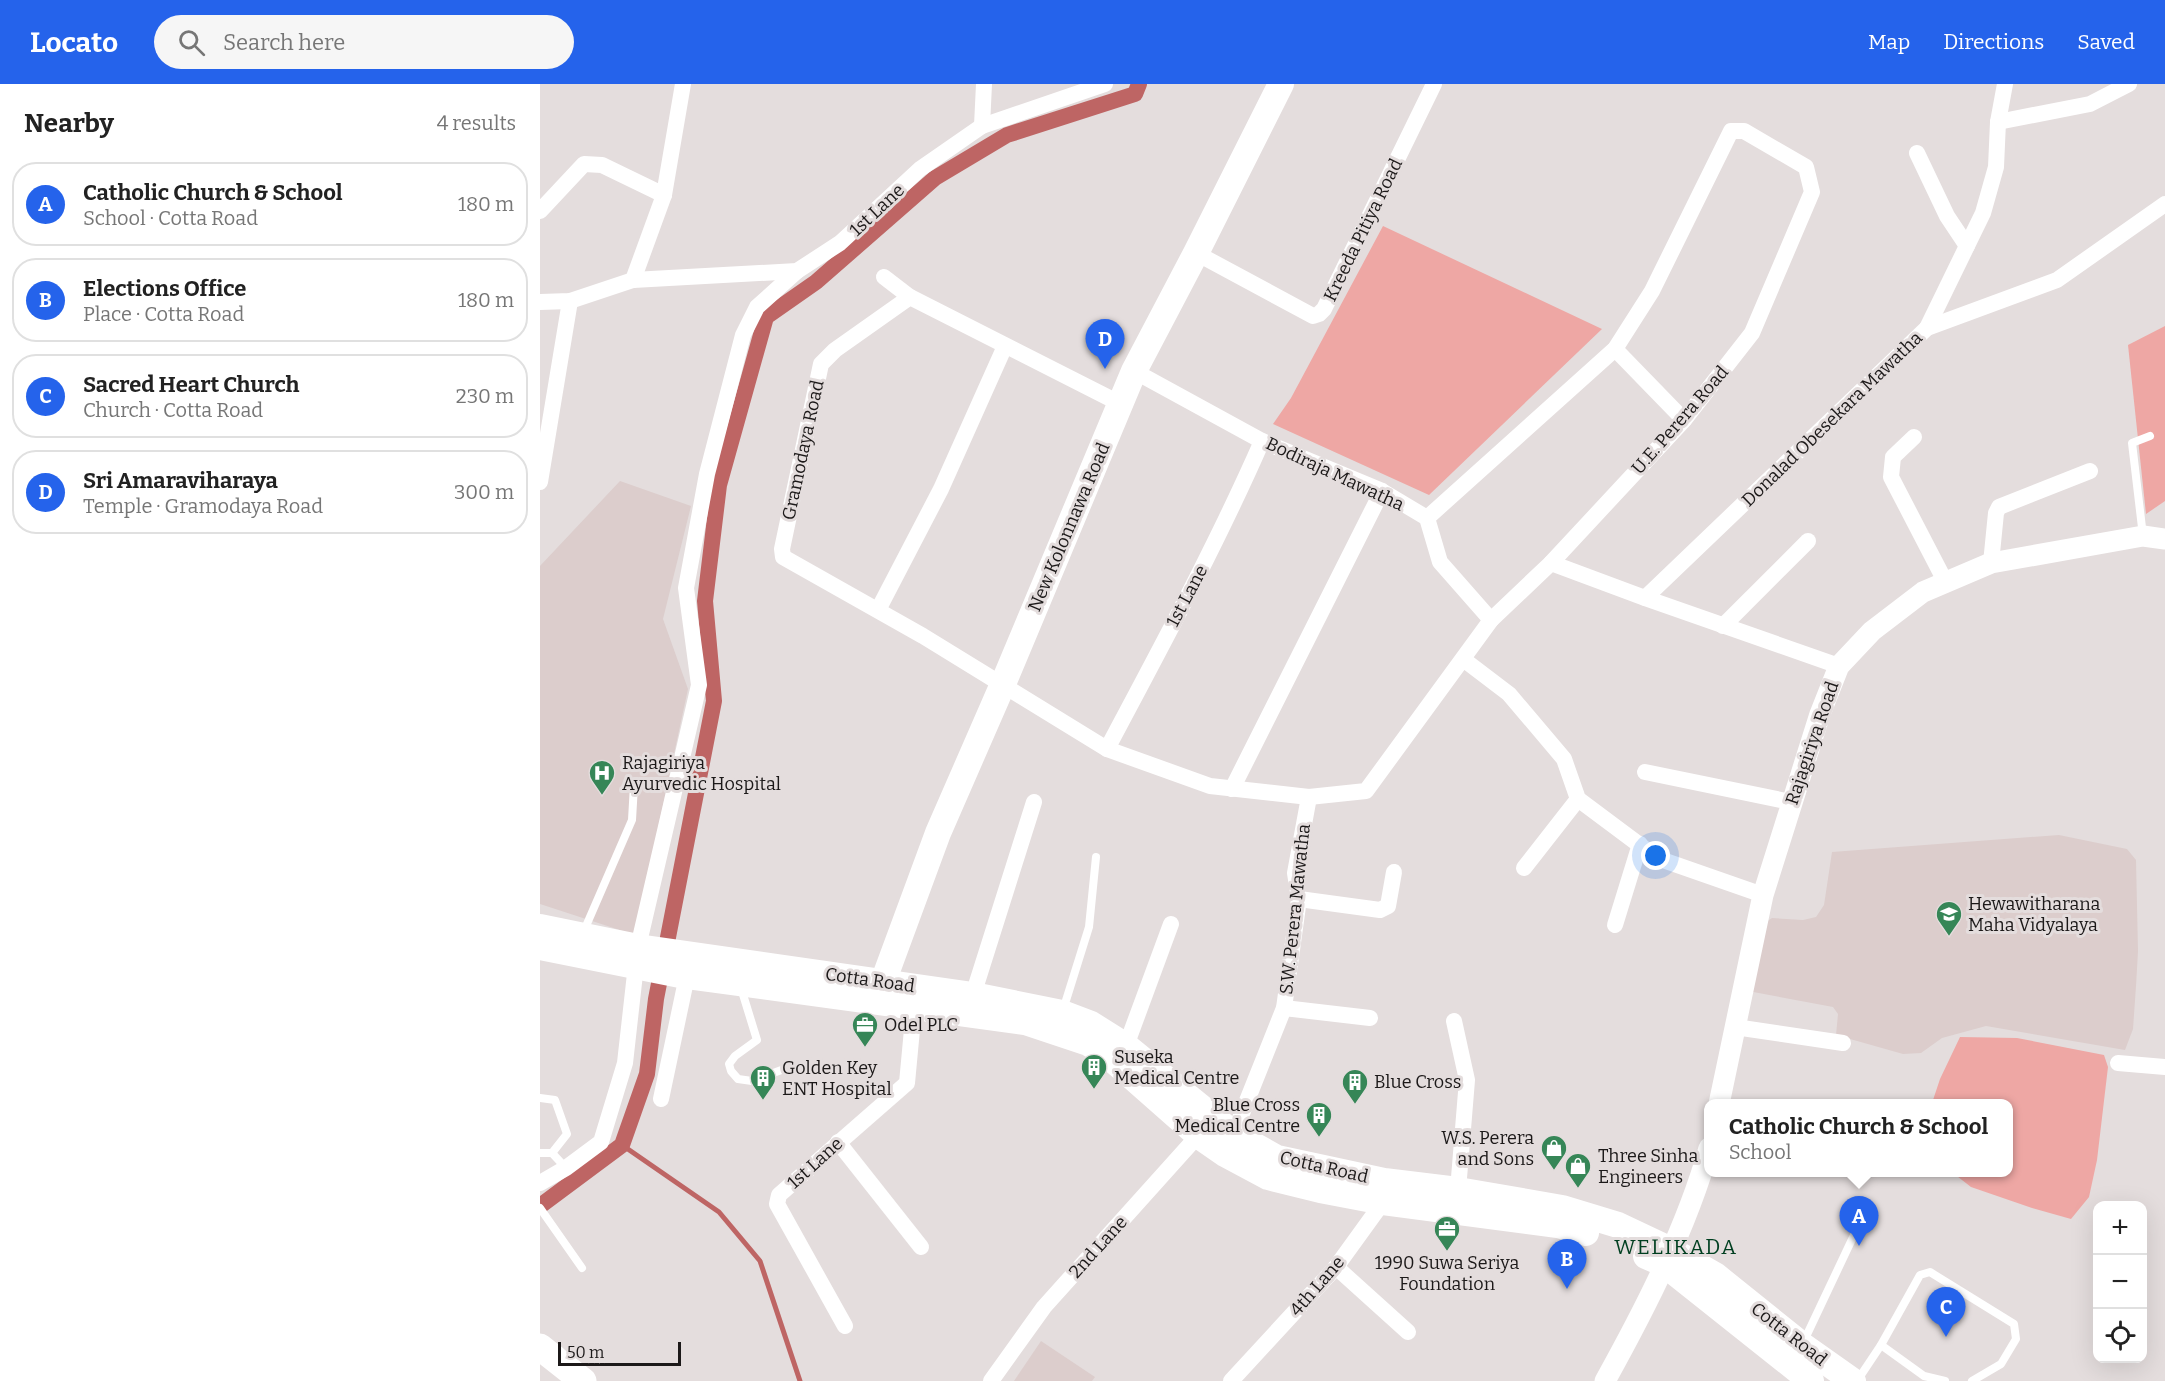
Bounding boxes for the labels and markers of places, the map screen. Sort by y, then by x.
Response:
pin: D [1086,320,1124,369]
place label: Rajagiriya Ayurvedic Hospital [622,752,781,795]
hospital icon: Rajagiriya Ayurvedic Hospital [587,758,617,796]
place label: Hewawitharana Maha Vidyalaya [1968,893,2101,936]
school or university icon: Hewawitharana Maha Vidyalaya [1934,899,1964,937]
office icon: Odel PLC [850,1010,880,1048]
place label: Odel PLC [884,1014,958,1036]
place label: Suseka Medical Centre [1114,1046,1239,1089]
building icon: Suseka Medical Centre [1079,1052,1109,1090]
place label: Golden Key ENT Hospital [782,1057,892,1100]
building icon: Golden Key ENT Hospital [748,1063,778,1101]
building icon: Blue Cross [1340,1067,1370,1105]
place label: Blue Cross [1374,1071,1461,1093]
place label: Blue Cross Medical Centre [1175,1094,1300,1137]
building icon: Blue Cross Medical Centre [1304,1100,1334,1138]
place label: W.S. Perera and Sons [1441,1127,1534,1170]
shop icon: W.S. Perera and Sons [1539,1133,1569,1171]
place label: Three Sinha Engineers [1598,1145,1699,1188]
shop icon: Three Sinha Engineers [1563,1151,1593,1189]
pin: A [1840,1196,1878,1246]
office icon: 1990 Suwa Seriya Foundation [1432,1214,1462,1252]
pin: B [1548,1240,1586,1289]
place label: 1990 Suwa Seriya Foundation [1375,1252,1519,1295]
pin: C [1926,1288,1966,1337]

